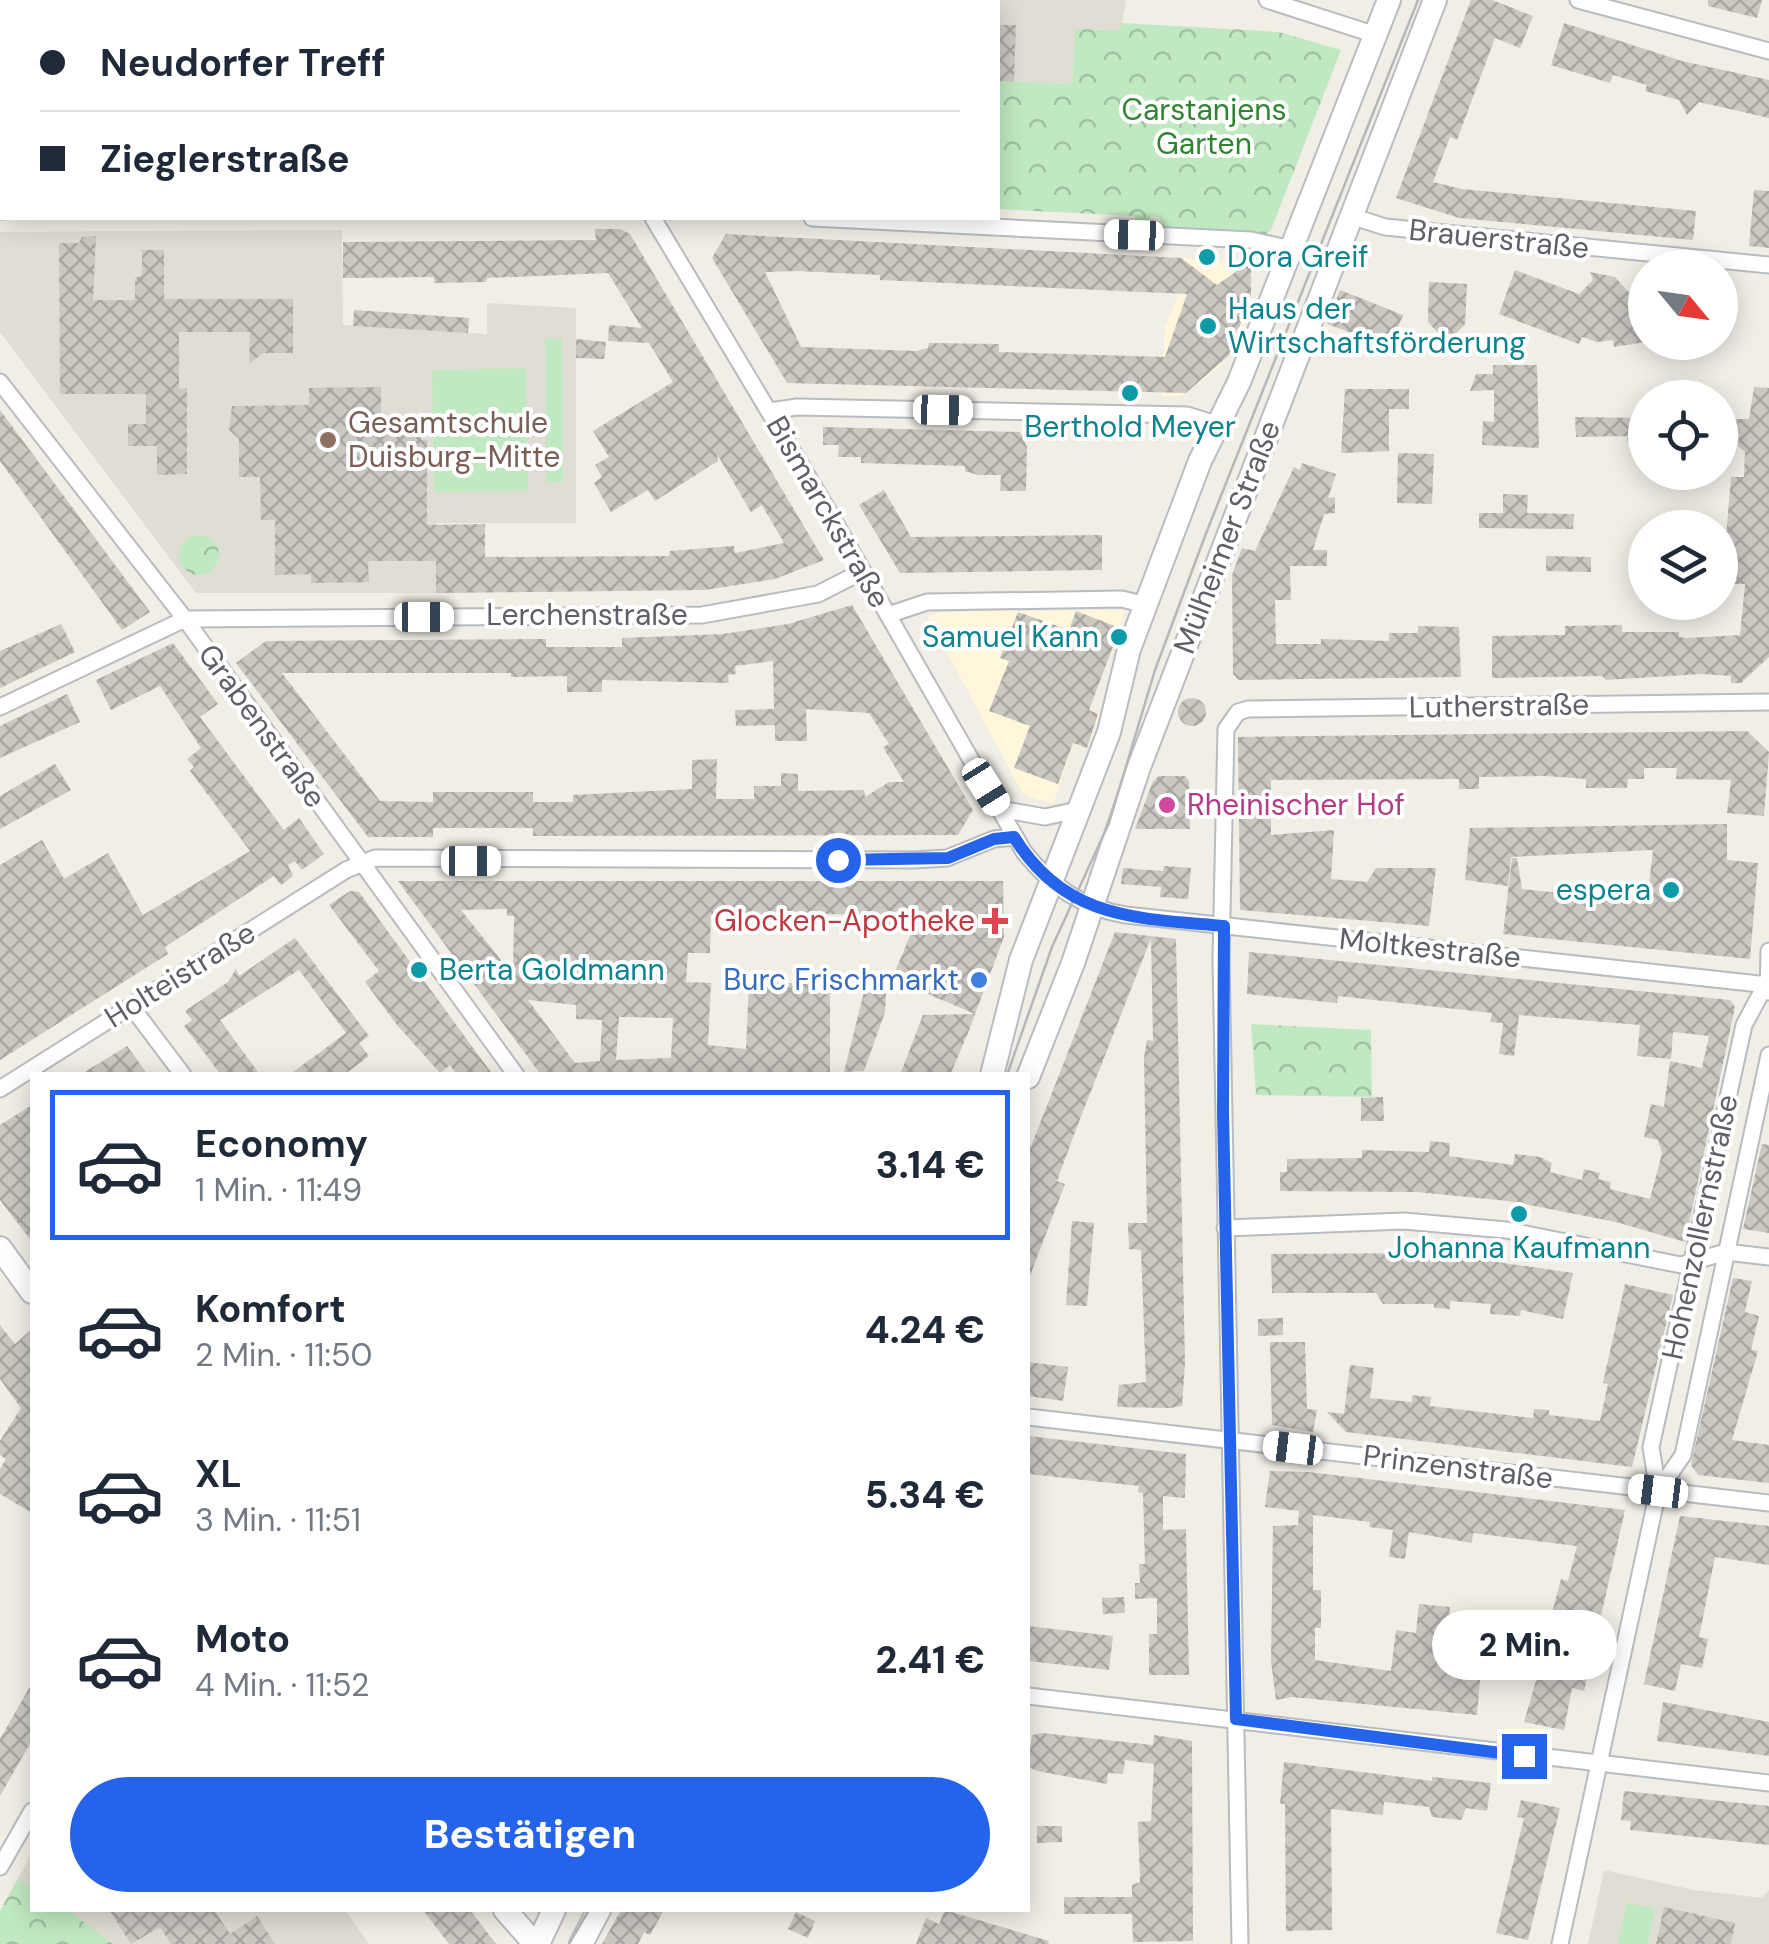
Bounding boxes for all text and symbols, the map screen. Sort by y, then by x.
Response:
text: Neudorfer Treff [100,38,386,88]
park label: Carstanjens Garten [1121,90,1287,163]
text: Zieglerstraße [100,134,350,184]
street label: Brauerstraße [1407,210,1591,267]
car [1103,219,1165,251]
place label: Dora Greif [1227,237,1369,276]
marker: Dora Greif [1196,246,1218,268]
north arrow [1628,250,1738,360]
map controls [1628,250,1738,620]
place label: Haus der Wirtschaftsförderung [1228,289,1526,362]
marker: Haus der Wirtschaftsförderung [1197,315,1219,337]
button: locate [1628,380,1738,490]
marker: Berthold Meyer [1119,382,1141,404]
car [913,394,973,426]
place label: Gesamtschule Duisburg-Mitte [348,403,560,476]
place label: Berthold Meyer [1024,407,1236,446]
street label: Bismarckstraße [758,409,899,615]
street label: Mülheimer Straße [1164,415,1289,659]
marker: Gesamtschule Duisburg-Mitte [317,429,339,451]
button: layers [1628,510,1738,620]
street label: Lerchenstraße [486,595,688,634]
car [394,602,454,632]
place label: Samuel Kann [922,617,1099,656]
marker: Samuel Kann [1108,626,1130,648]
street label: Grabenstraße [190,636,335,815]
street label: Lutherstraße [1409,684,1589,727]
car [957,754,1015,820]
place label: Rheinischer Hof [1187,785,1405,824]
marker: Rheinischer Hof [1156,794,1178,816]
route start [816,838,861,883]
car [441,846,501,876]
place label: espera [1556,870,1651,909]
marker: espera [1660,879,1682,901]
place label: Glocken-Apotheke [714,901,975,940]
marker: Glocken-Apotheke [984,910,1006,932]
street label: Holteistraße [97,913,262,1036]
street label: Moltkestraße [1337,919,1523,976]
place label: Berta Goldmann [439,950,665,989]
marker: Berta Goldmann [408,959,430,981]
place label: Burc Frischmarkt [723,960,959,999]
marker: Burc Frischmarkt [968,969,990,991]
street label: Hohenzollernstraße [1652,1091,1747,1363]
text: Economy [195,1119,368,1169]
icon: car [75,1120,165,1210]
text: 3.14 € [876,1140,985,1190]
text: 1 Min. · 11:49 [195,1169,362,1211]
marker: Johanna Kaufmann [1508,1203,1530,1225]
place label: Johanna Kaufmann [1387,1228,1651,1267]
text: Komfort [195,1284,346,1334]
icon: car [75,1285,165,1375]
text: 4.24 € [865,1305,985,1355]
text: 2 Min. · 11:50 [195,1334,372,1376]
car [1261,1429,1325,1467]
street label: Prinzenstraße [1361,1436,1555,1497]
text: XL [195,1449,242,1499]
icon: car [75,1450,165,1540]
text: 5.34 € [865,1470,985,1520]
car [1626,1472,1690,1510]
text: 3 Min. · 11:51 [195,1499,361,1541]
callout: 2 Min. [1432,1611,1616,1681]
text: Moto [195,1614,290,1664]
icon: car [75,1615,165,1705]
text: 2 Min. [1479,1624,1570,1666]
text: 2.41 € [875,1635,985,1685]
text: 4 Min. · 11:52 [195,1664,369,1706]
route end [1502,1734,1547,1779]
button: Bestätigen [70,1777,990,1892]

